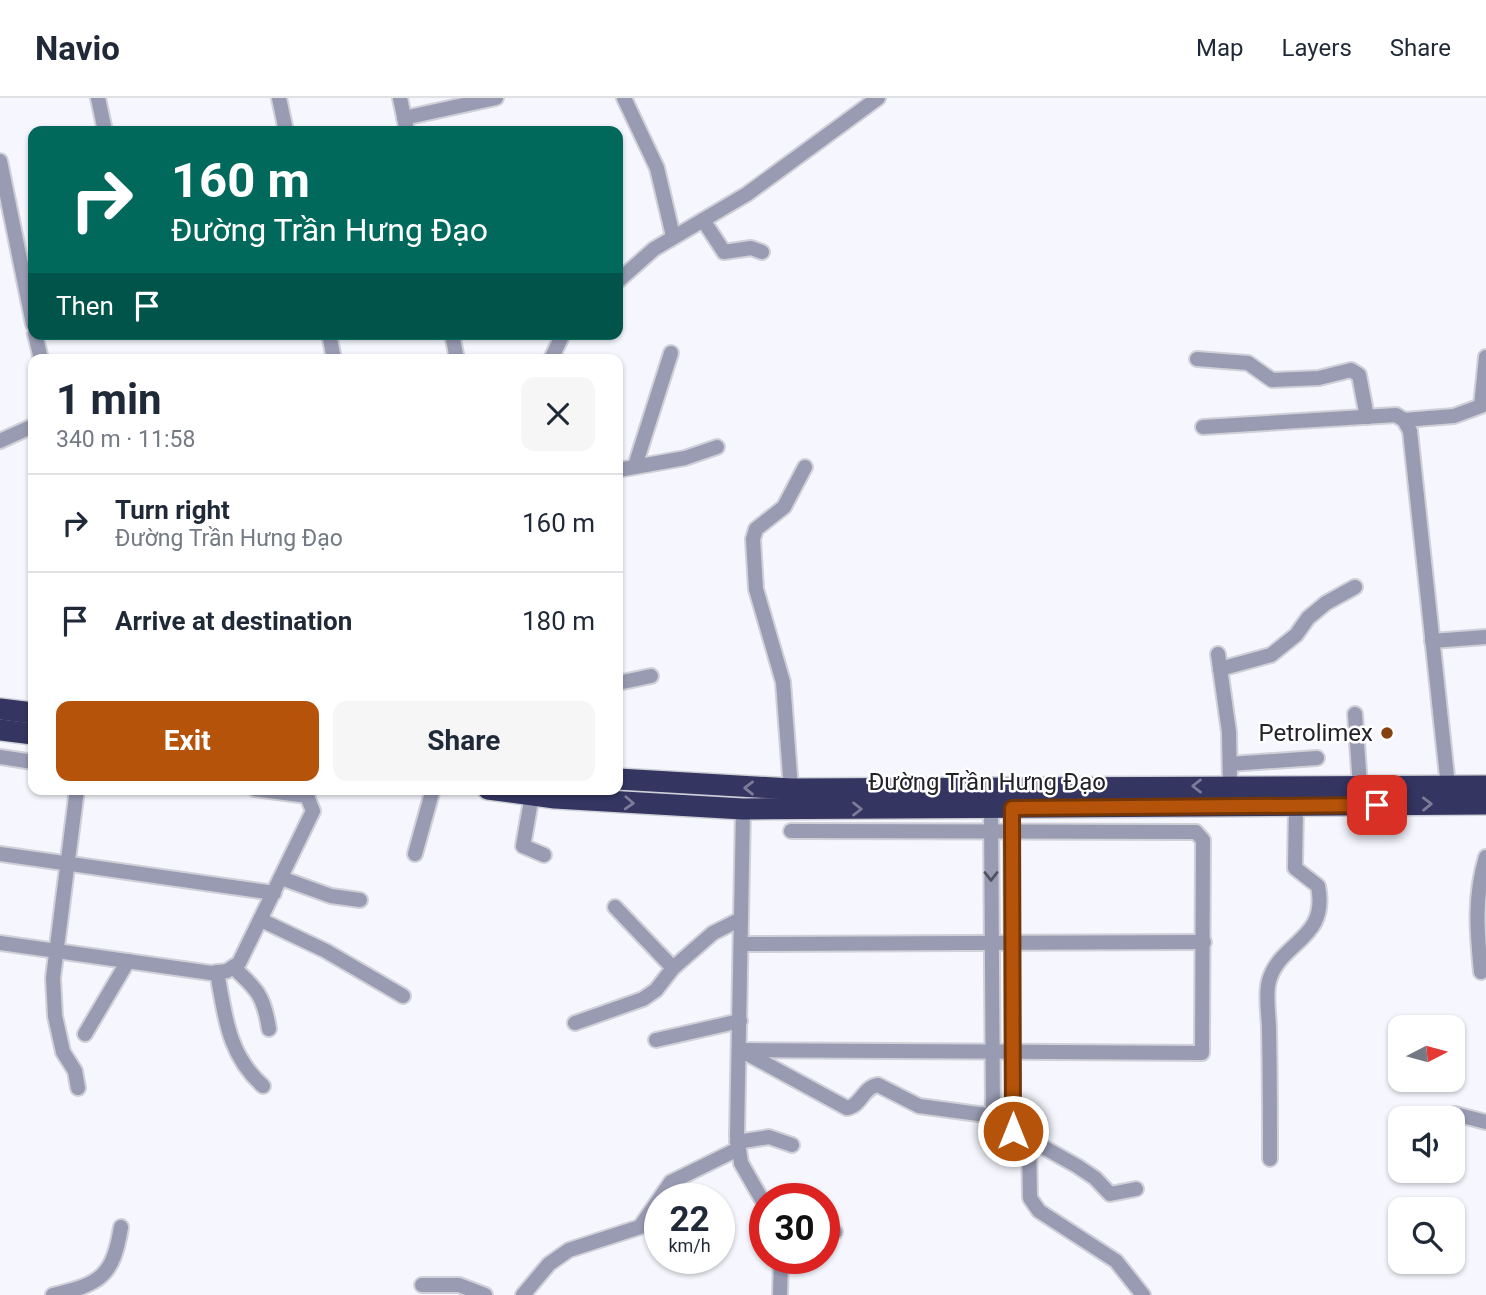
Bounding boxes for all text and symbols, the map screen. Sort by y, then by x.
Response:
text: Navio [35,29,120,68]
text: Map [1196,34,1244,62]
text: Layers [1282,34,1352,62]
text: Share [1390,34,1451,62]
text: 160 m [171,152,310,209]
icon: right [56,154,147,245]
text: Đường Trần Hưng Đạo [171,211,488,249]
icon: arrive [128,287,166,325]
text: Then [56,291,114,321]
text: 1 min [56,375,162,424]
button: close [521,377,595,451]
text: 340 m · 11:58 [56,426,195,453]
text: Turn right [115,495,230,525]
icon: right [56,504,94,542]
text: 160 m [522,508,595,538]
text: Đường Trần Hưng Đạo [115,525,343,552]
icon: arrive [56,602,94,640]
text: Arrive at destination [115,606,352,636]
text: 180 m [522,606,595,636]
button: Exit [56,701,319,781]
button: Share [333,701,595,781]
place label: Petrolimex [1258,719,1373,747]
marker: Petrolimex [1379,725,1395,741]
street label: Đường Trần Hưng Đạo [868,768,1106,796]
pin [1347,775,1407,835]
one-way arrow [1192,778,1202,794]
one-way arrow [744,780,754,796]
icon: arrive [1358,786,1396,824]
one-way arrow [624,795,635,810]
one-way arrow [1423,796,1433,812]
one-way arrow [852,801,863,816]
one-way arrow [983,871,999,882]
north arrow [1388,1015,1465,1092]
map controls [1388,1015,1465,1274]
position arrow [976,1094,1050,1168]
button: sound [1388,1106,1465,1183]
speed limit sign: 30 [749,1183,840,1274]
button: search [1388,1197,1465,1274]
text: 22 [669,1199,710,1240]
text: km/h [668,1235,711,1256]

